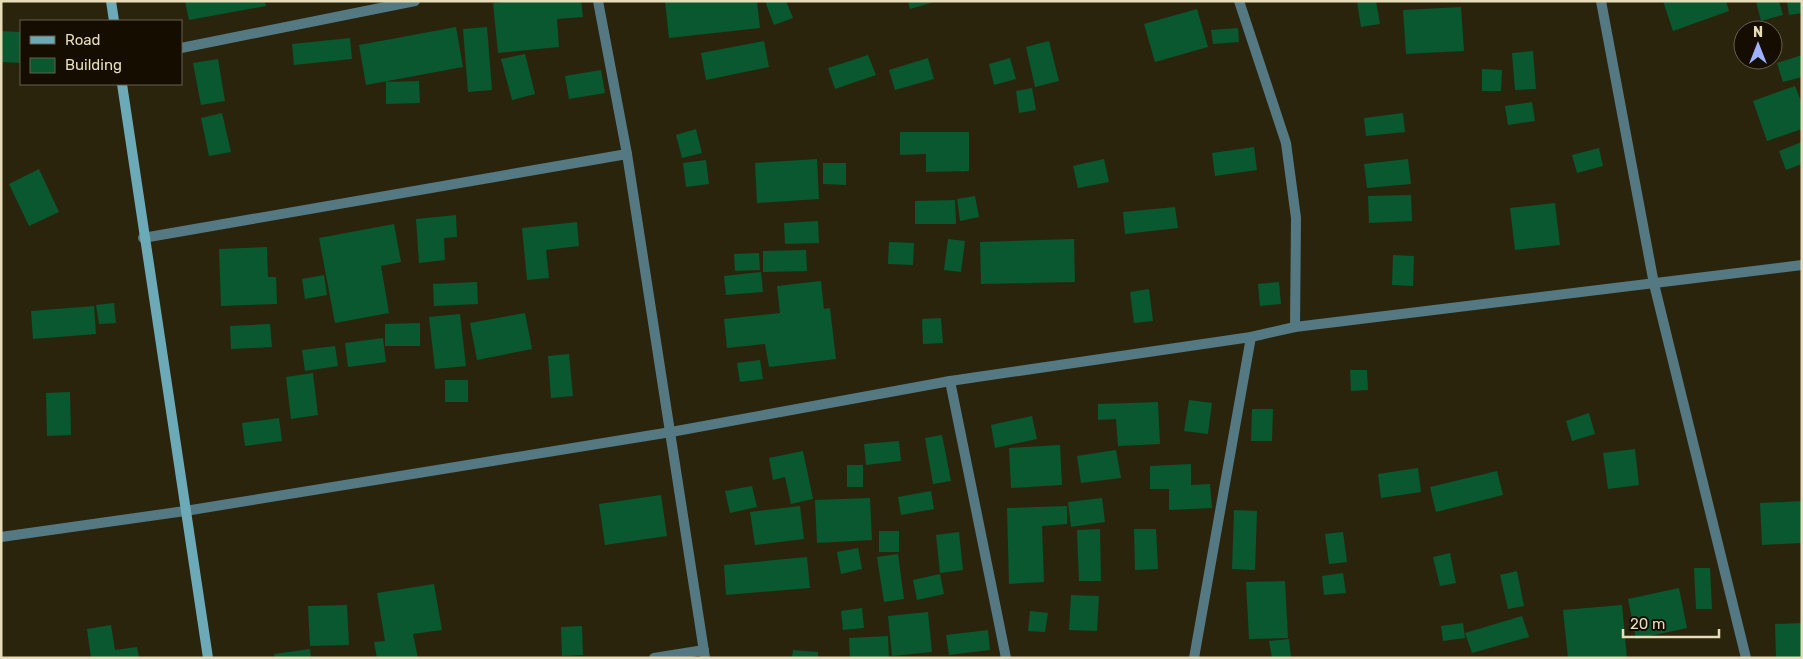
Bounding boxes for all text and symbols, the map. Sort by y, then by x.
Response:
legend [20,20,182,85]
north arrow [1733,20,1783,70]
text: N [1753,24,1763,41]
text: Road [65,31,101,49]
text: Building [65,56,122,74]
scale bar [1623,606,1719,638]
text: 20 m [1630,615,1665,633]

